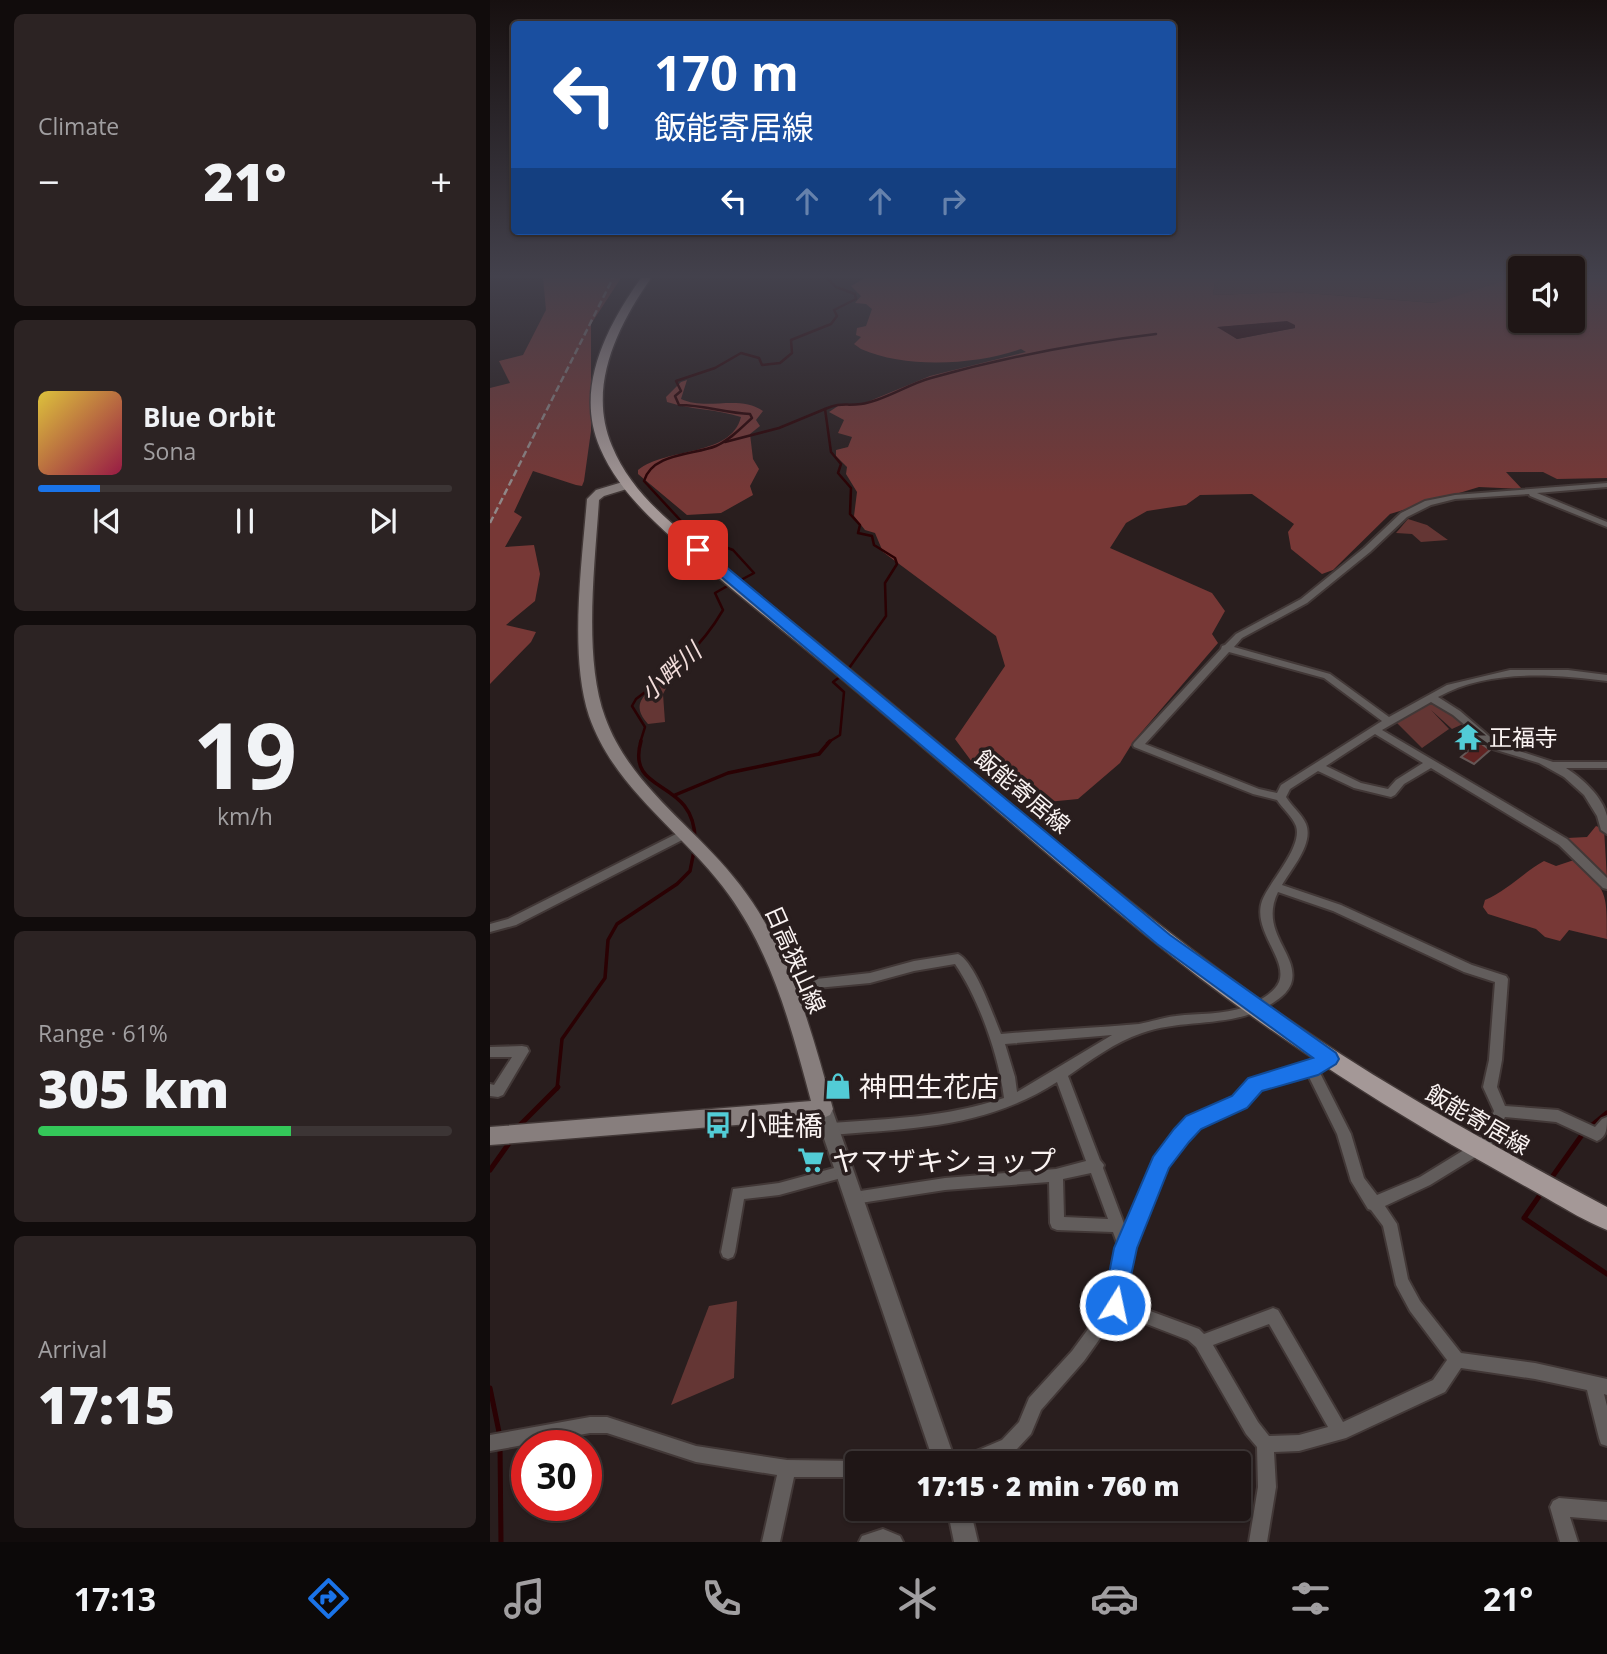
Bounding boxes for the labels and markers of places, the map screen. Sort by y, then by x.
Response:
pin [668,520,728,580]
place label: 正福寺 [1489,721,1558,753]
temple icon: 正福寺 [1453,722,1483,752]
place label: 神田生花店 [859,1067,999,1105]
shop icon: 神田生花店 [823,1071,853,1101]
place label: 小畦橋 [739,1106,823,1144]
bus stop icon: 小畦橋 [703,1110,733,1140]
place label: ヤマザキショップ [832,1141,1056,1179]
supermarket icon: ヤマザキショップ [796,1145,826,1175]

